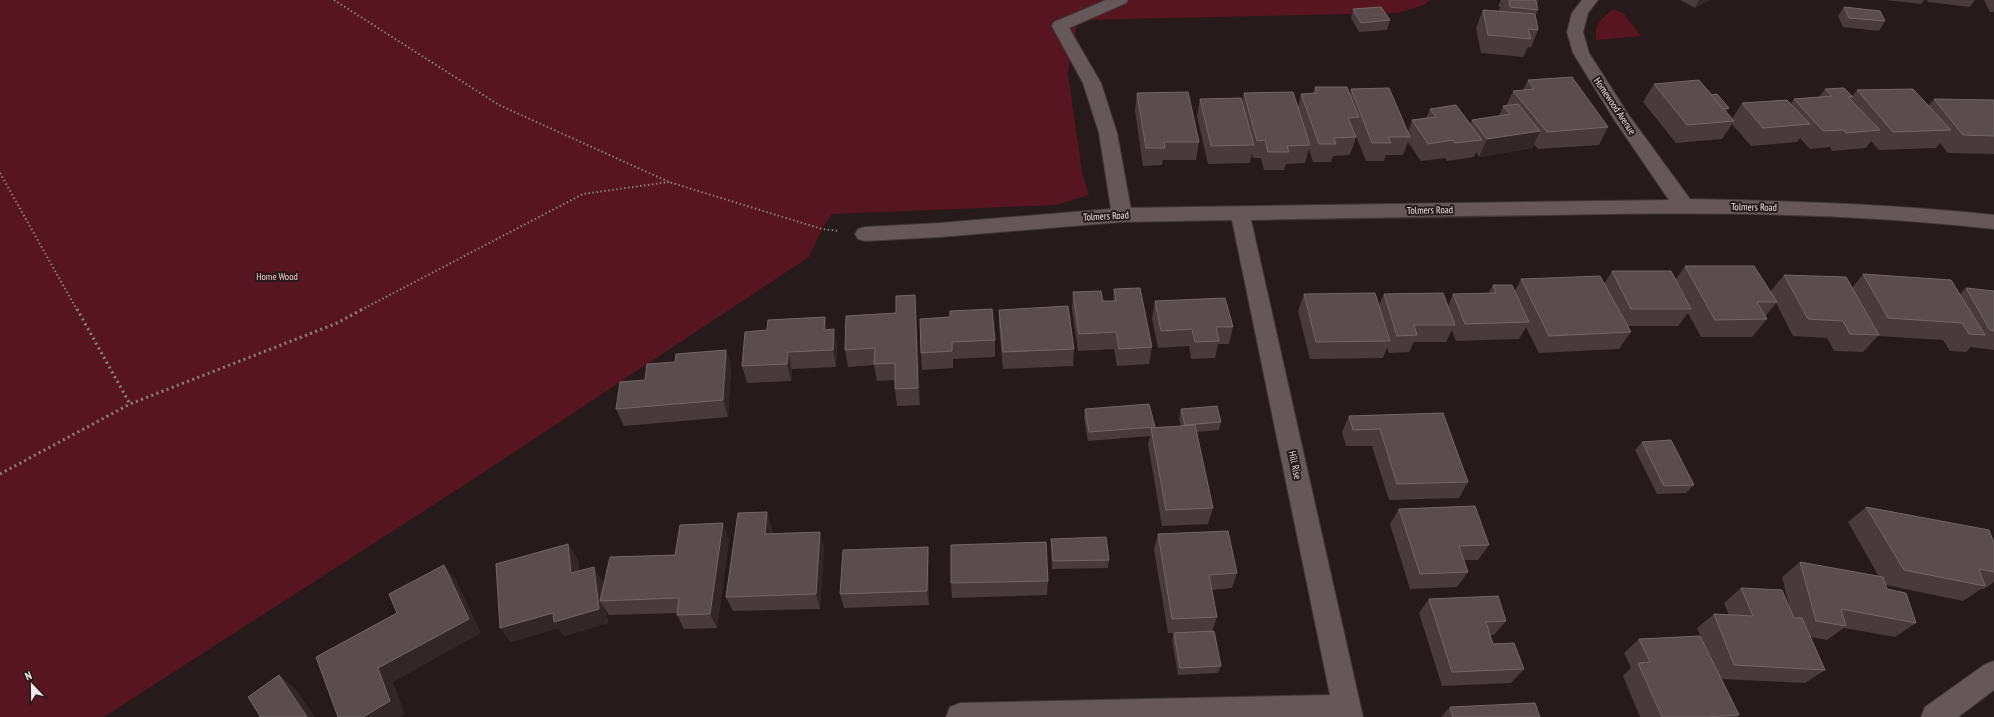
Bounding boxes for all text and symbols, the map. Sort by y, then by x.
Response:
street label: Homewood Avenue [1591,75,1639,137]
street label: Tolmers Road [1731,200,1777,214]
street label: Tolmers Road [1407,203,1453,217]
street label: Tolmers Road [1083,208,1129,224]
park label: Home Wood [256,270,298,283]
street label: Hill Rise [1286,450,1304,480]
north arrow [12,665,52,705]
text: N [23,668,34,683]

